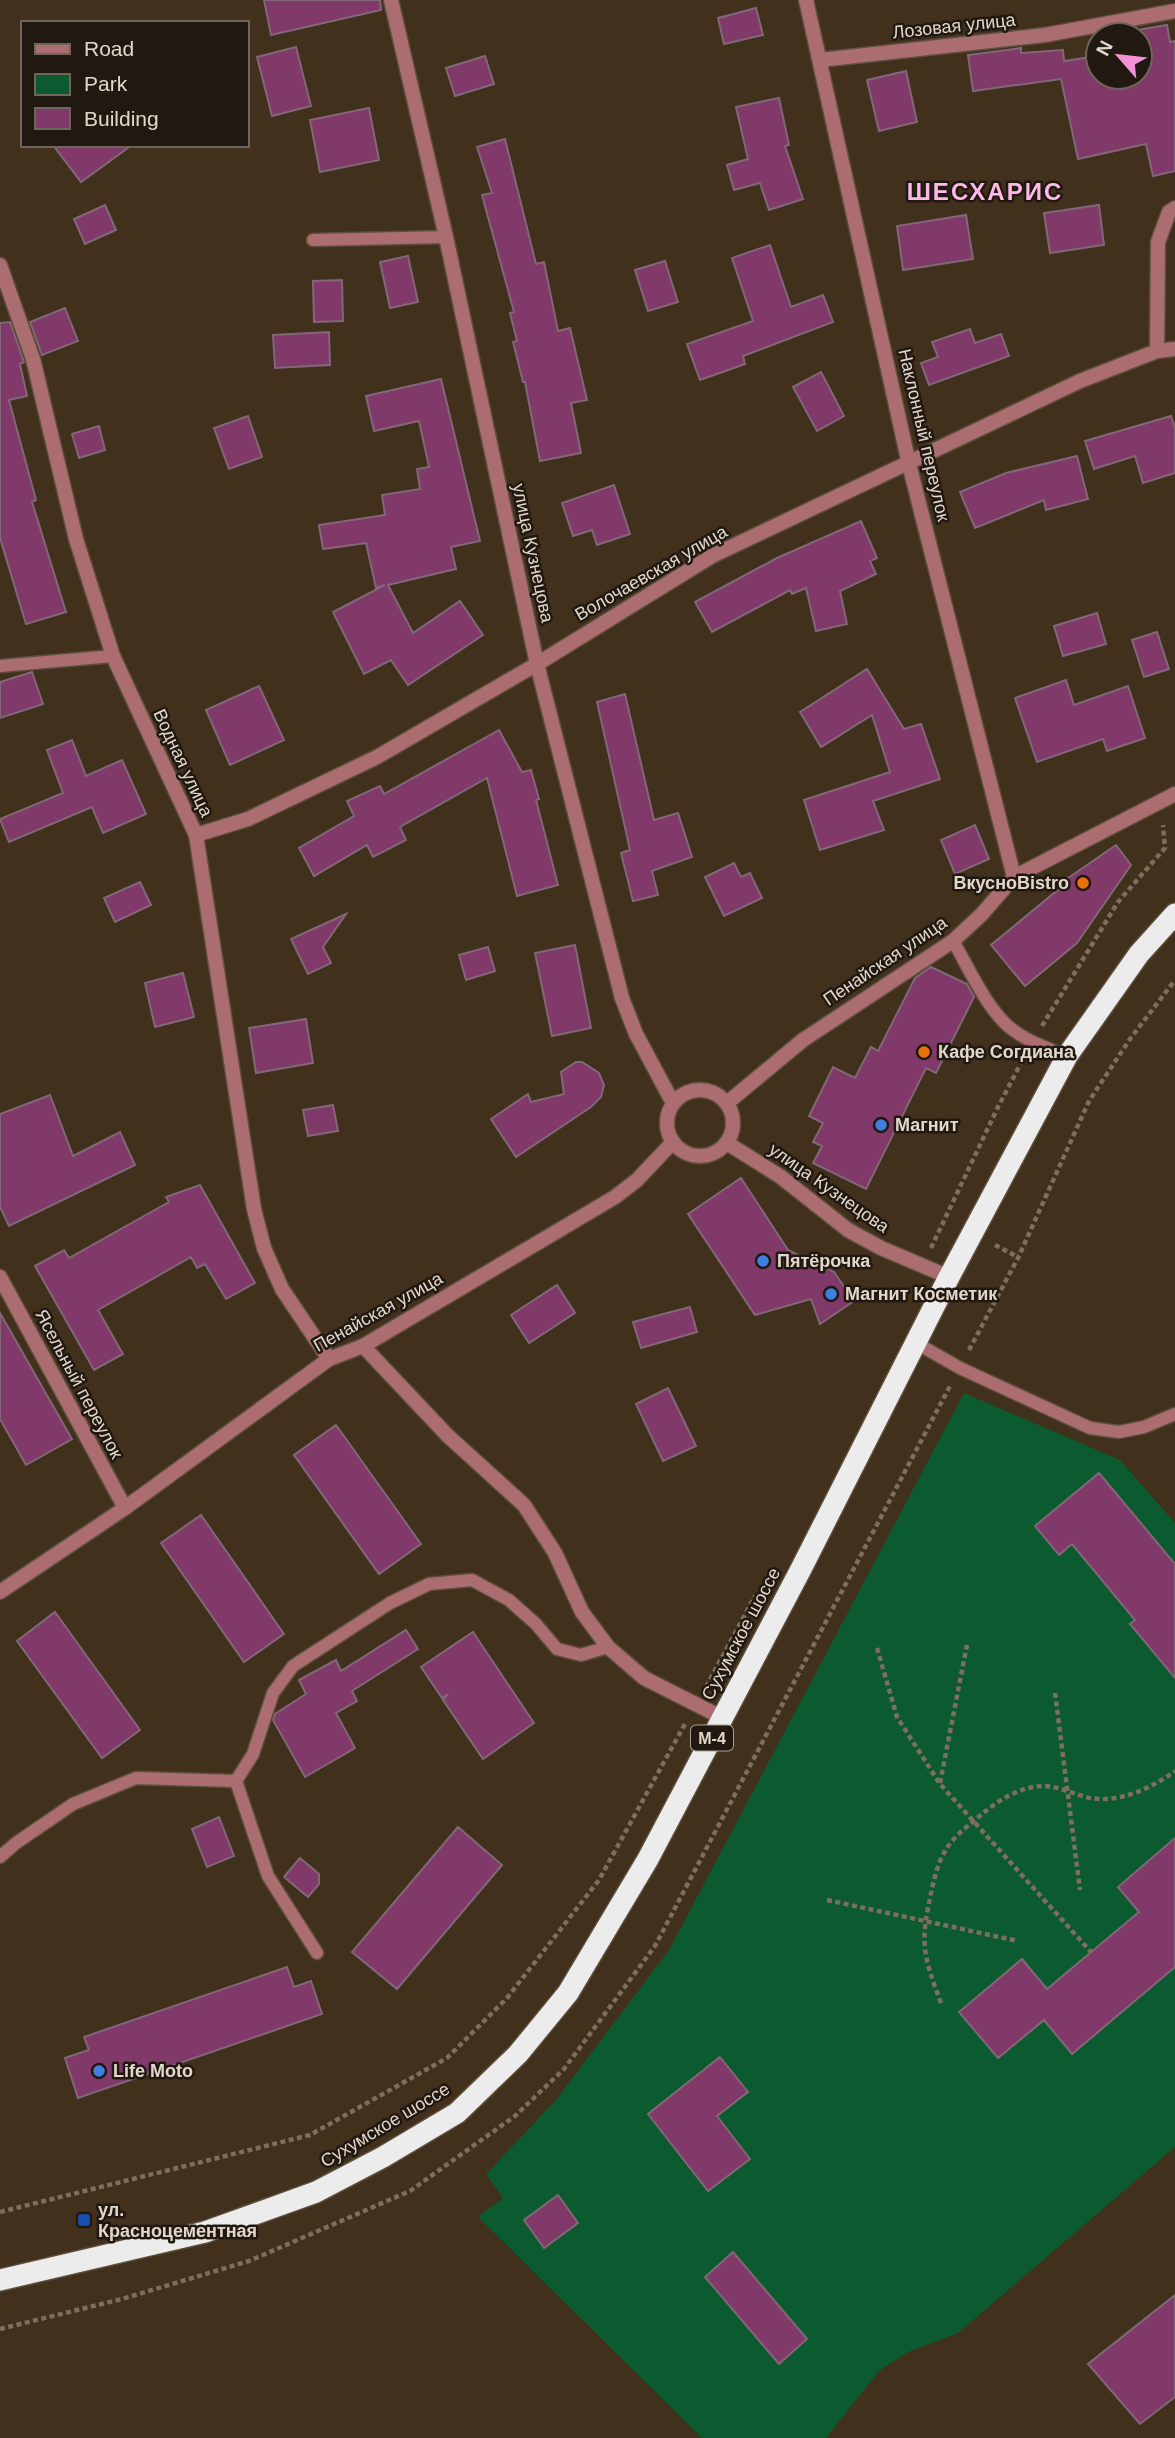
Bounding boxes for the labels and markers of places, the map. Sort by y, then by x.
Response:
place label: ВкусноBistro [954,873,1069,893]
marker: ВкусноBistro [1075,875,1091,891]
place label: Кафе Согдиана [938,1042,1075,1062]
marker: Кафе Согдиана [916,1044,932,1060]
place label: Магнит [895,1115,959,1135]
marker: Магнит [873,1117,889,1133]
place label: Пятёрочка [777,1251,871,1271]
marker: Пятёрочка [755,1253,771,1269]
place label: Магнит Косметик [845,1284,998,1304]
marker: Магнит Косметик [823,1286,839,1302]
place label: Life Moto [113,2061,193,2081]
marker: Life Moto [91,2063,107,2079]
place label: ул. Красноцементная [98,2200,257,2241]
marker: ул. Красноцементная [76,2212,92,2228]

